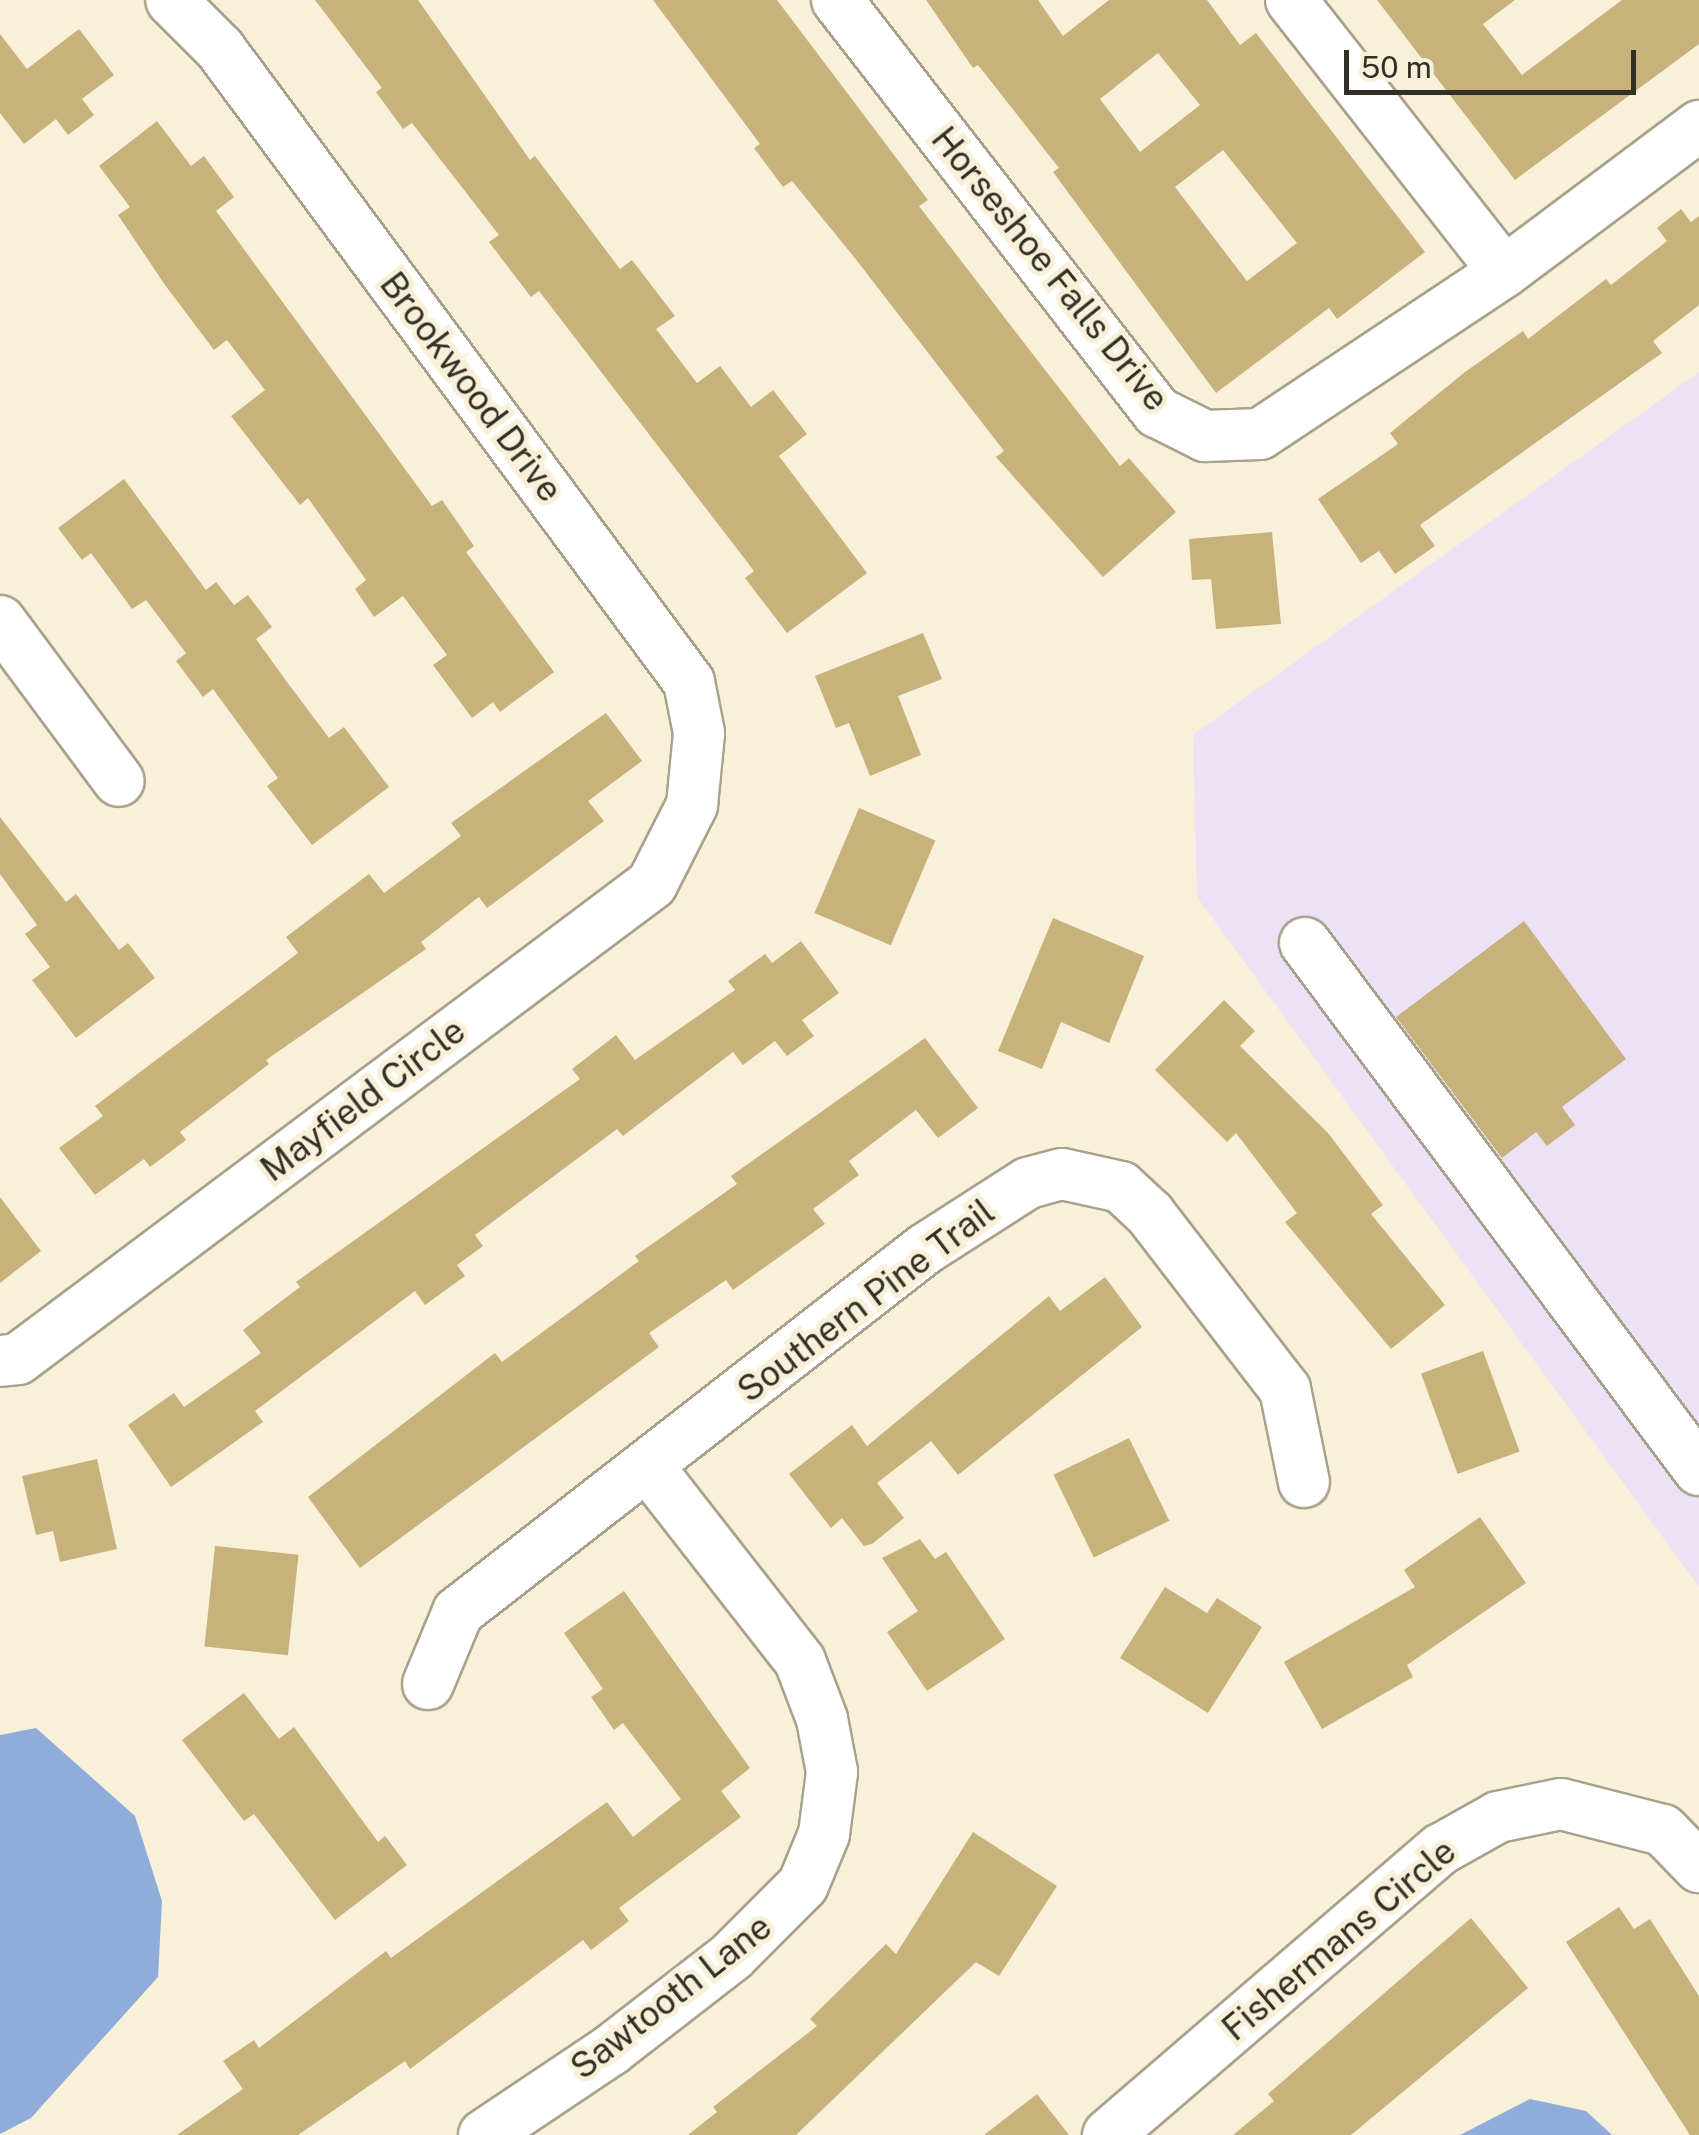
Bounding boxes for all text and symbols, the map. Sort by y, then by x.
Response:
scale bar [1349,30,1642,92]
text: 50 m [1361,49,1432,85]
street label: Horseshoe Falls Drive [923,119,1177,419]
street label: Brookwood Drive [371,264,571,510]
street label: Mayfield Circle [253,1010,473,1190]
street label: Southern Pine Trail [729,1191,1003,1411]
street label: Fishermans Circle [1214,1830,1464,2050]
street label: Sawtooth Lane [562,1906,780,2088]

